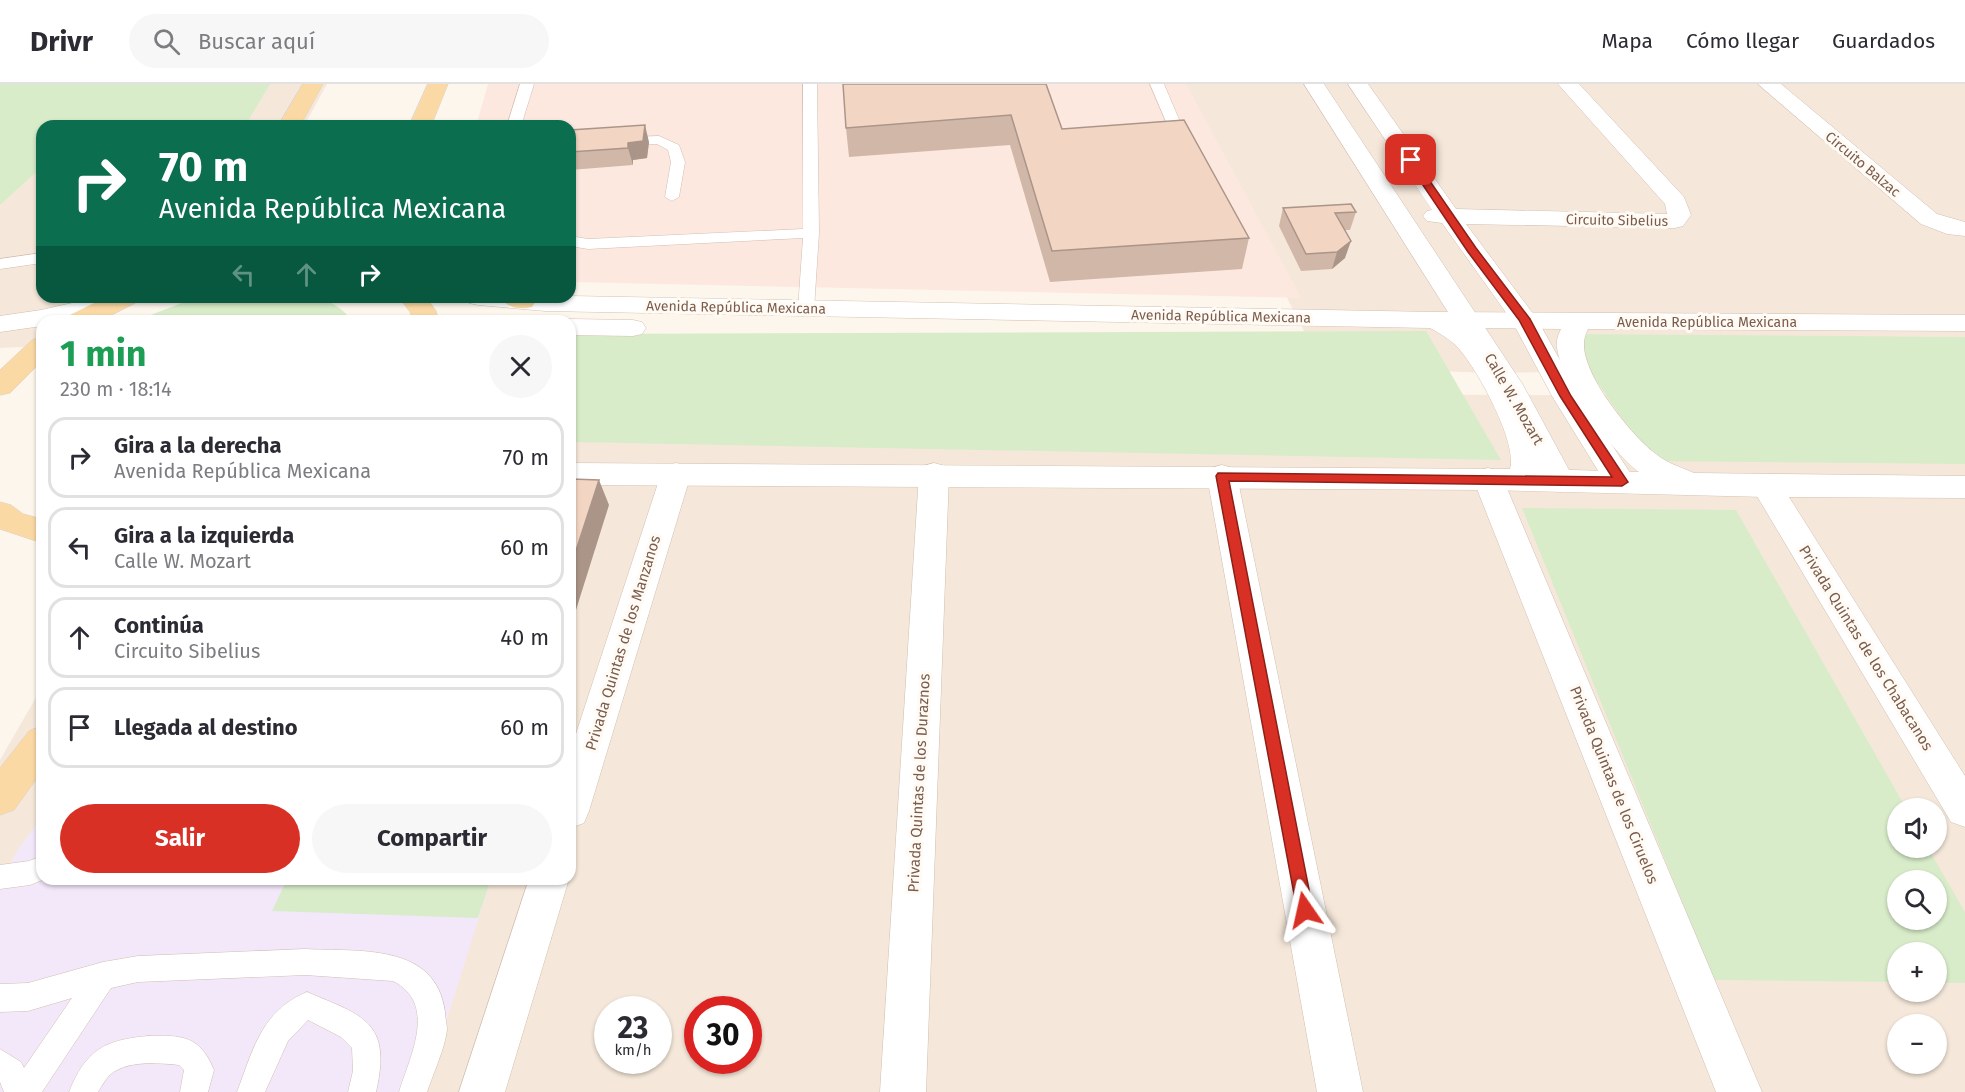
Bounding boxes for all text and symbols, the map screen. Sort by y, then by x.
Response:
search box [129,14,549,68]
text: Drivr [30,25,93,58]
icon: search [150,25,183,58]
text: Buscar aquí [198,28,315,55]
text: Mapa [1601,28,1653,54]
text: Cómo llegar [1686,28,1799,54]
text: Guardados [1832,28,1935,54]
street label: Circuito Balzac [1822,128,1904,201]
pin [1385,134,1436,185]
text: 70 m [159,142,248,192]
icon: arrive [1394,143,1427,176]
icon: right [60,144,138,222]
text: Avenida República Mexicana [159,193,506,225]
street label: Circuito Sibelius [1566,211,1669,230]
icon: left [227,258,260,291]
icon: ahead [290,258,323,291]
icon: right [353,258,386,291]
street label: Avenida República Mexicana [646,297,826,318]
street label: Avenida República Mexicana [1131,306,1311,327]
street label: Avenida República Mexicana [1617,314,1797,331]
text: 1 min [60,332,147,376]
button: close [489,335,552,398]
street label: Calle W. Mozart [1481,350,1548,448]
text: 230 m · 18:14 [60,377,172,401]
text: Gira a la derecha [114,432,282,459]
icon: right [63,441,96,474]
text: 70 m [503,444,549,471]
text: Avenida República Mexicana [114,459,371,483]
text: Gira a la izquierda [114,522,294,549]
icon: left [63,531,96,564]
street label: Privada Quintas de los Manzanos [582,533,664,753]
text: 60 m [500,534,549,561]
street label: Privada Quintas de los Chabacanos [1795,542,1937,754]
text: Calle W. Mozart [114,549,251,573]
text: Continúa [114,612,204,639]
icon: ahead [63,621,96,654]
text: 40 m [500,624,549,651]
text: Circuito Sibelius [114,639,260,663]
street label: Privada Quintas de los Duraznos [904,673,934,893]
street label: Privada Quintas de los Ciruelos [1566,683,1662,887]
icon: arrive [63,711,96,744]
text: Llegada al destino [114,714,298,741]
text: 60 m [500,714,549,741]
map controls [1887,798,1947,1074]
button: sound [1887,798,1947,858]
button: Salir [60,804,300,873]
button: Compartir [312,804,552,873]
button: search [1887,870,1947,930]
position arrow [1273,878,1337,942]
button: + [1887,942,1947,1002]
speed limit sign: 30 [684,996,762,1074]
text: 23 [618,1010,648,1046]
button: − [1887,1014,1947,1074]
text: km/h [614,1041,652,1059]

